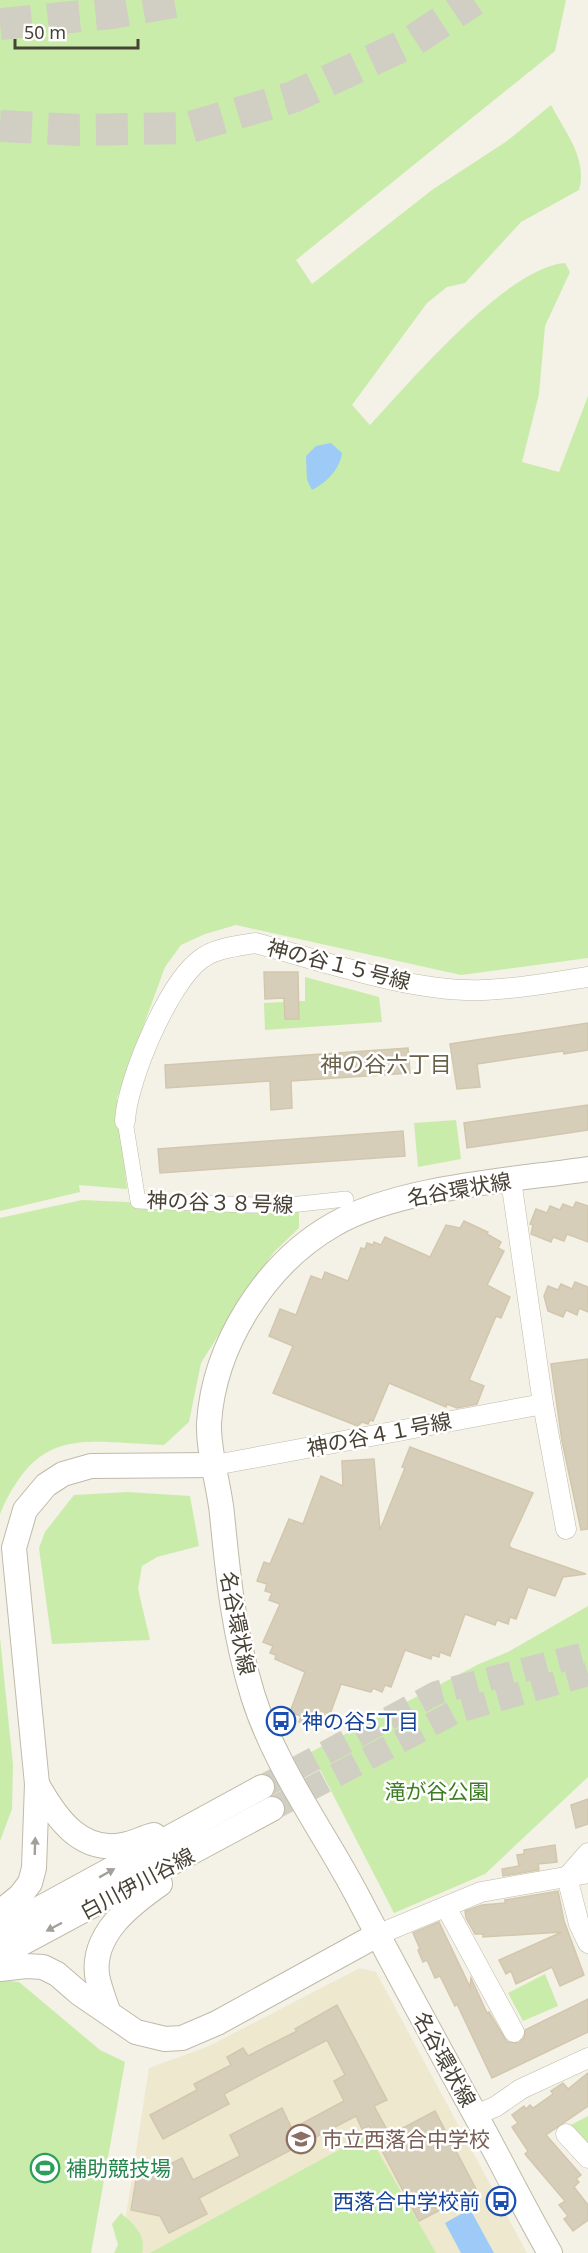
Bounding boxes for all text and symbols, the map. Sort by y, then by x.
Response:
scale bar [15,12,138,50]
text: 50 m [24,20,66,44]
street label: 神の谷１５号線 [264,933,414,995]
district label: 神の谷六丁目 [320,1048,452,1078]
street label: 名谷環状線 [405,1166,513,1212]
street label: 神の谷３８号線 [146,1185,294,1219]
street label: 神の谷４１号線 [304,1406,454,1462]
street label: 名谷環状線 [214,1569,262,1677]
bus stop icon: 神の谷5丁目 [265,1705,297,1737]
place label: 神の谷5丁目 [302,1707,419,1735]
park label: 滝が谷公園 [385,1777,490,1805]
one-way arrow [30,1836,40,1855]
street label: 白川伊川谷線 [75,1841,199,1925]
one-way arrow [99,1867,115,1878]
one-way arrow [45,1921,63,1931]
street label: 名谷環状線 [407,2006,483,2112]
school or university icon: 市立西落合中学校 [285,2123,317,2155]
place label: 市立西落合中学校 [322,2125,490,2153]
sports icon: 補助競技場 [29,2152,61,2184]
place label: 補助競技場 [66,2154,171,2182]
bus stop icon: 西落合中学校前 [485,2185,517,2217]
place label: 西落合中学校前 [333,2187,480,2215]

